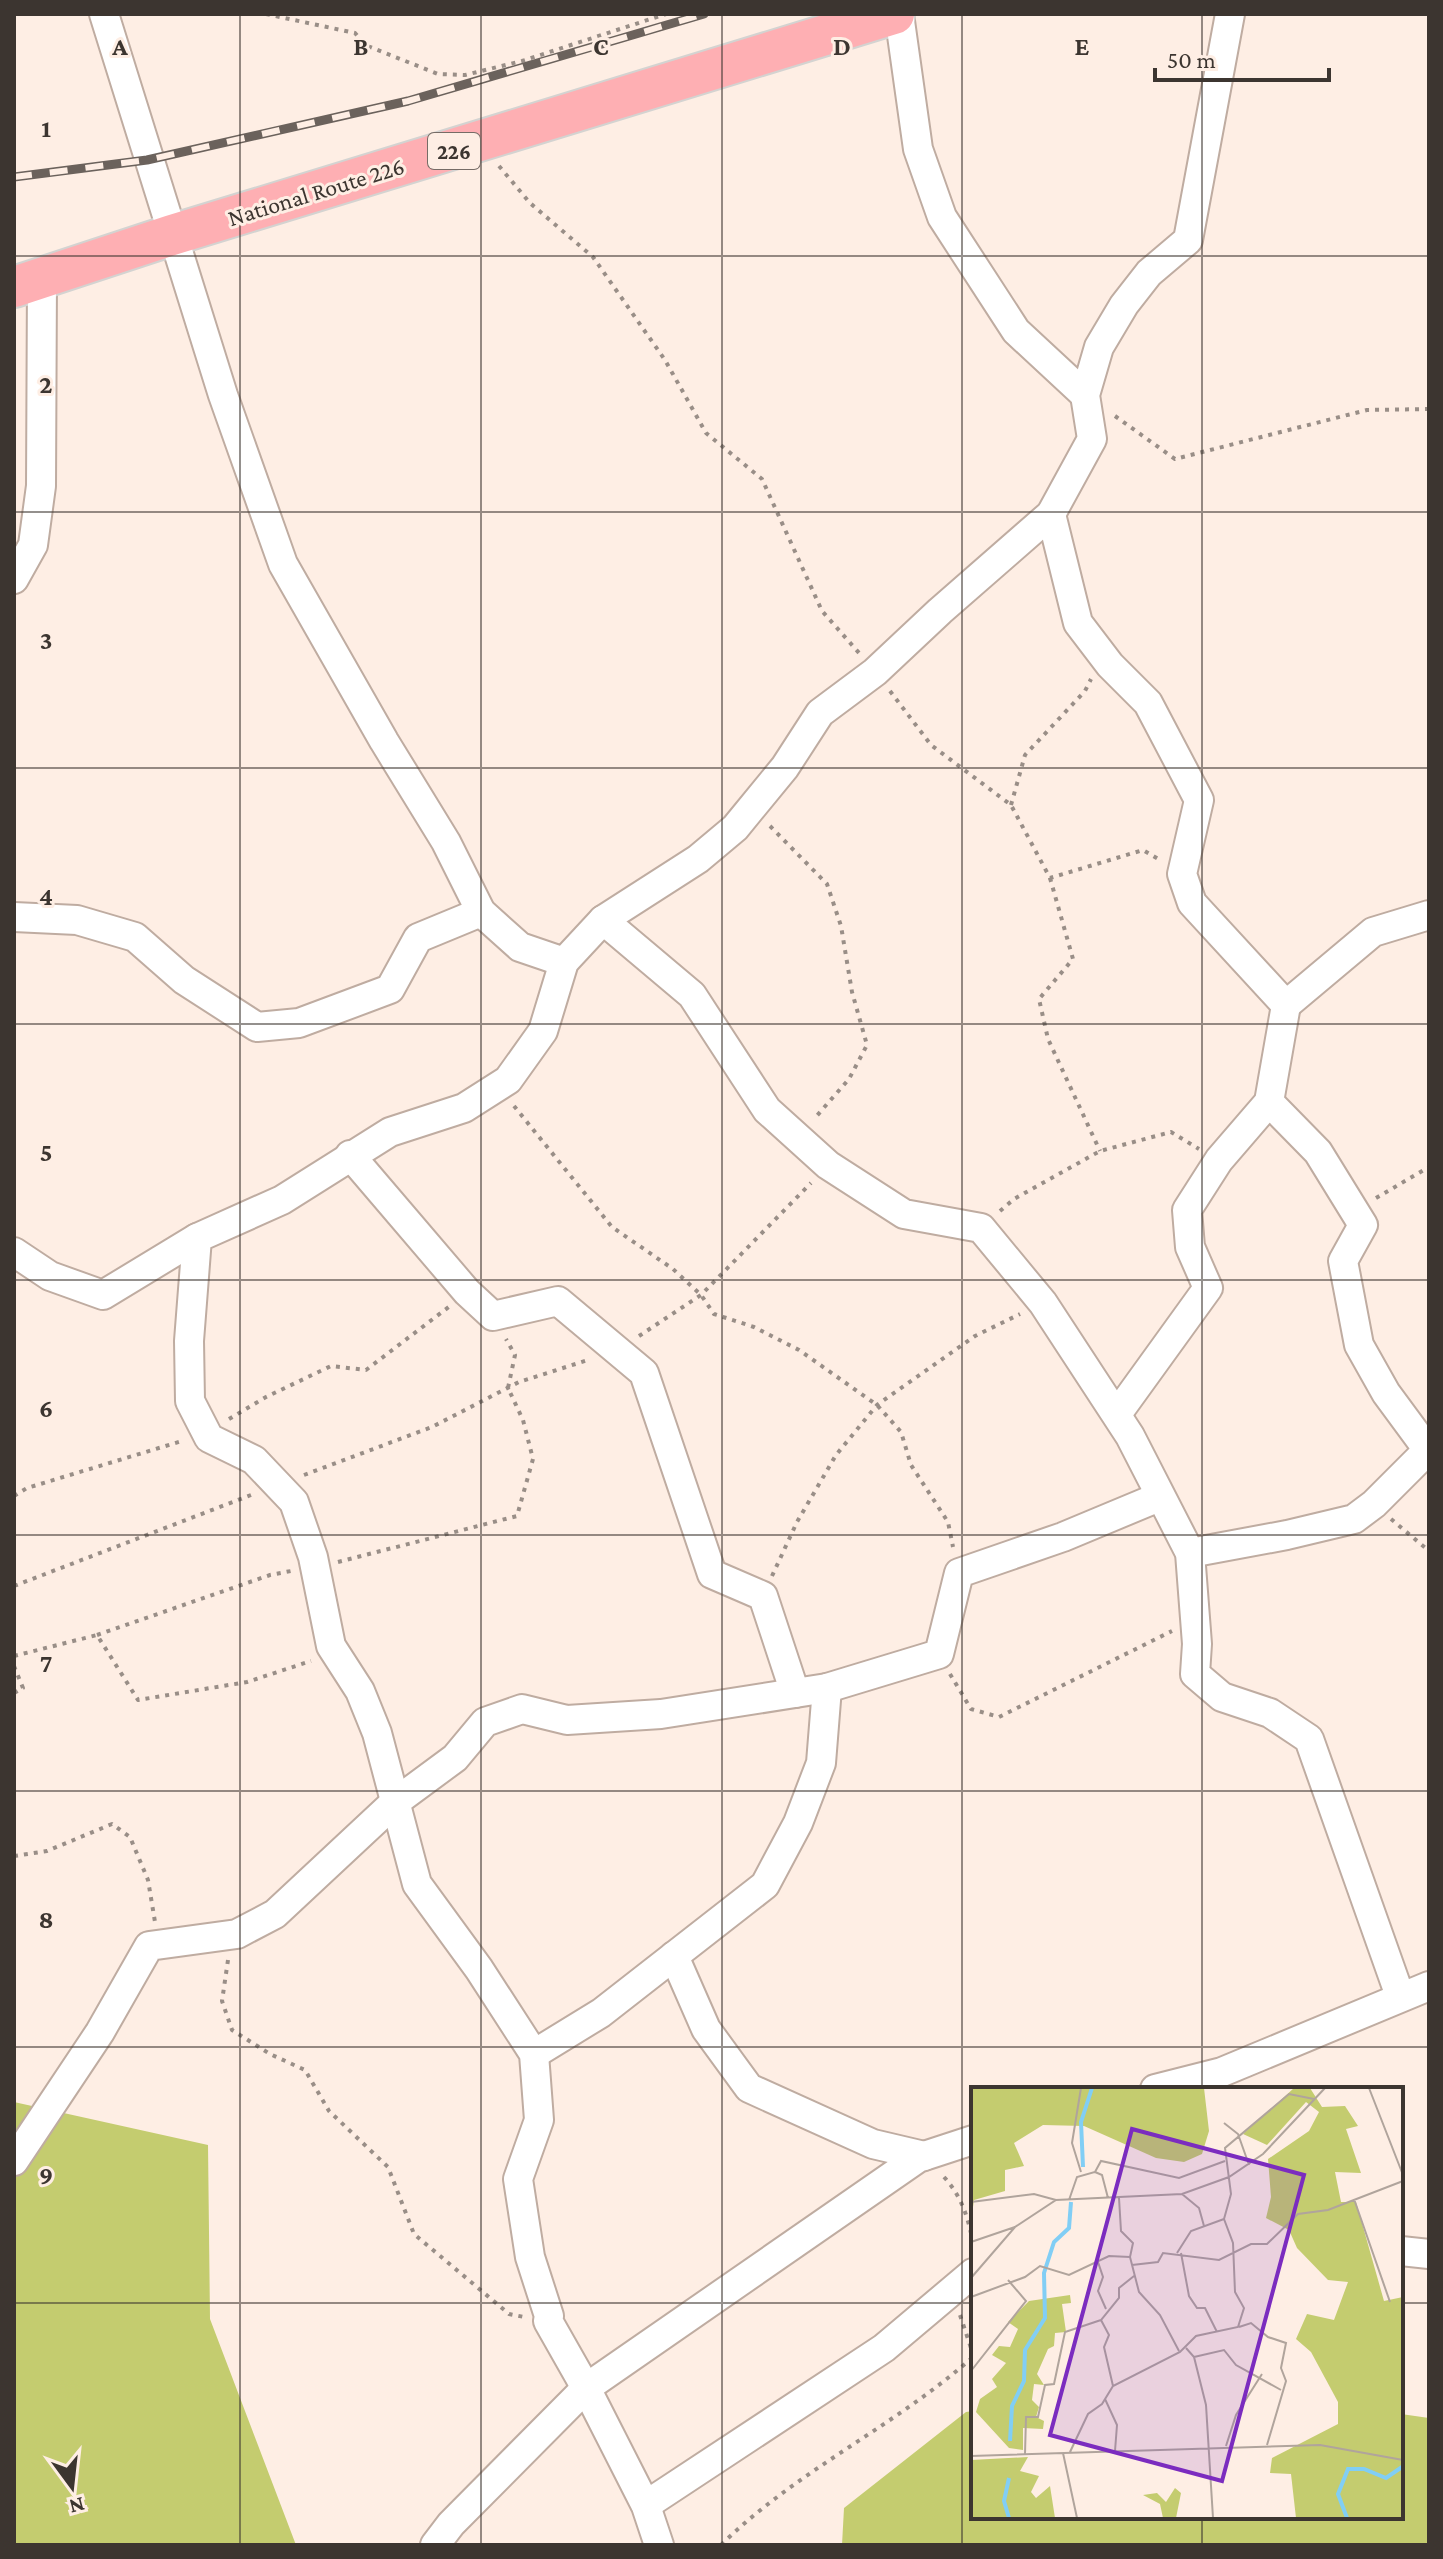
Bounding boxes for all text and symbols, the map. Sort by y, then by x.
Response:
text: A [111,32,128,61]
text: B [353,32,369,61]
text: C [593,32,609,61]
text: D [833,32,851,61]
text: E [1075,32,1090,61]
scale bar [1155,32,1329,82]
text: 50 m [1167,46,1216,73]
text: 1 [41,114,51,143]
road number: 226 [428,133,480,169]
street label: National Route 226 [224,152,407,231]
text: 2 [39,370,53,399]
text: 3 [40,626,52,655]
text: 4 [39,882,53,911]
text: 5 [40,1138,52,1167]
text: 6 [39,1394,53,1423]
text: 7 [40,1649,52,1678]
text: 8 [38,1905,54,1934]
inset map [971,2087,1403,2519]
text: 9 [39,2161,53,2190]
north arrow [32,2447,112,2527]
text: N [67,2492,88,2520]

